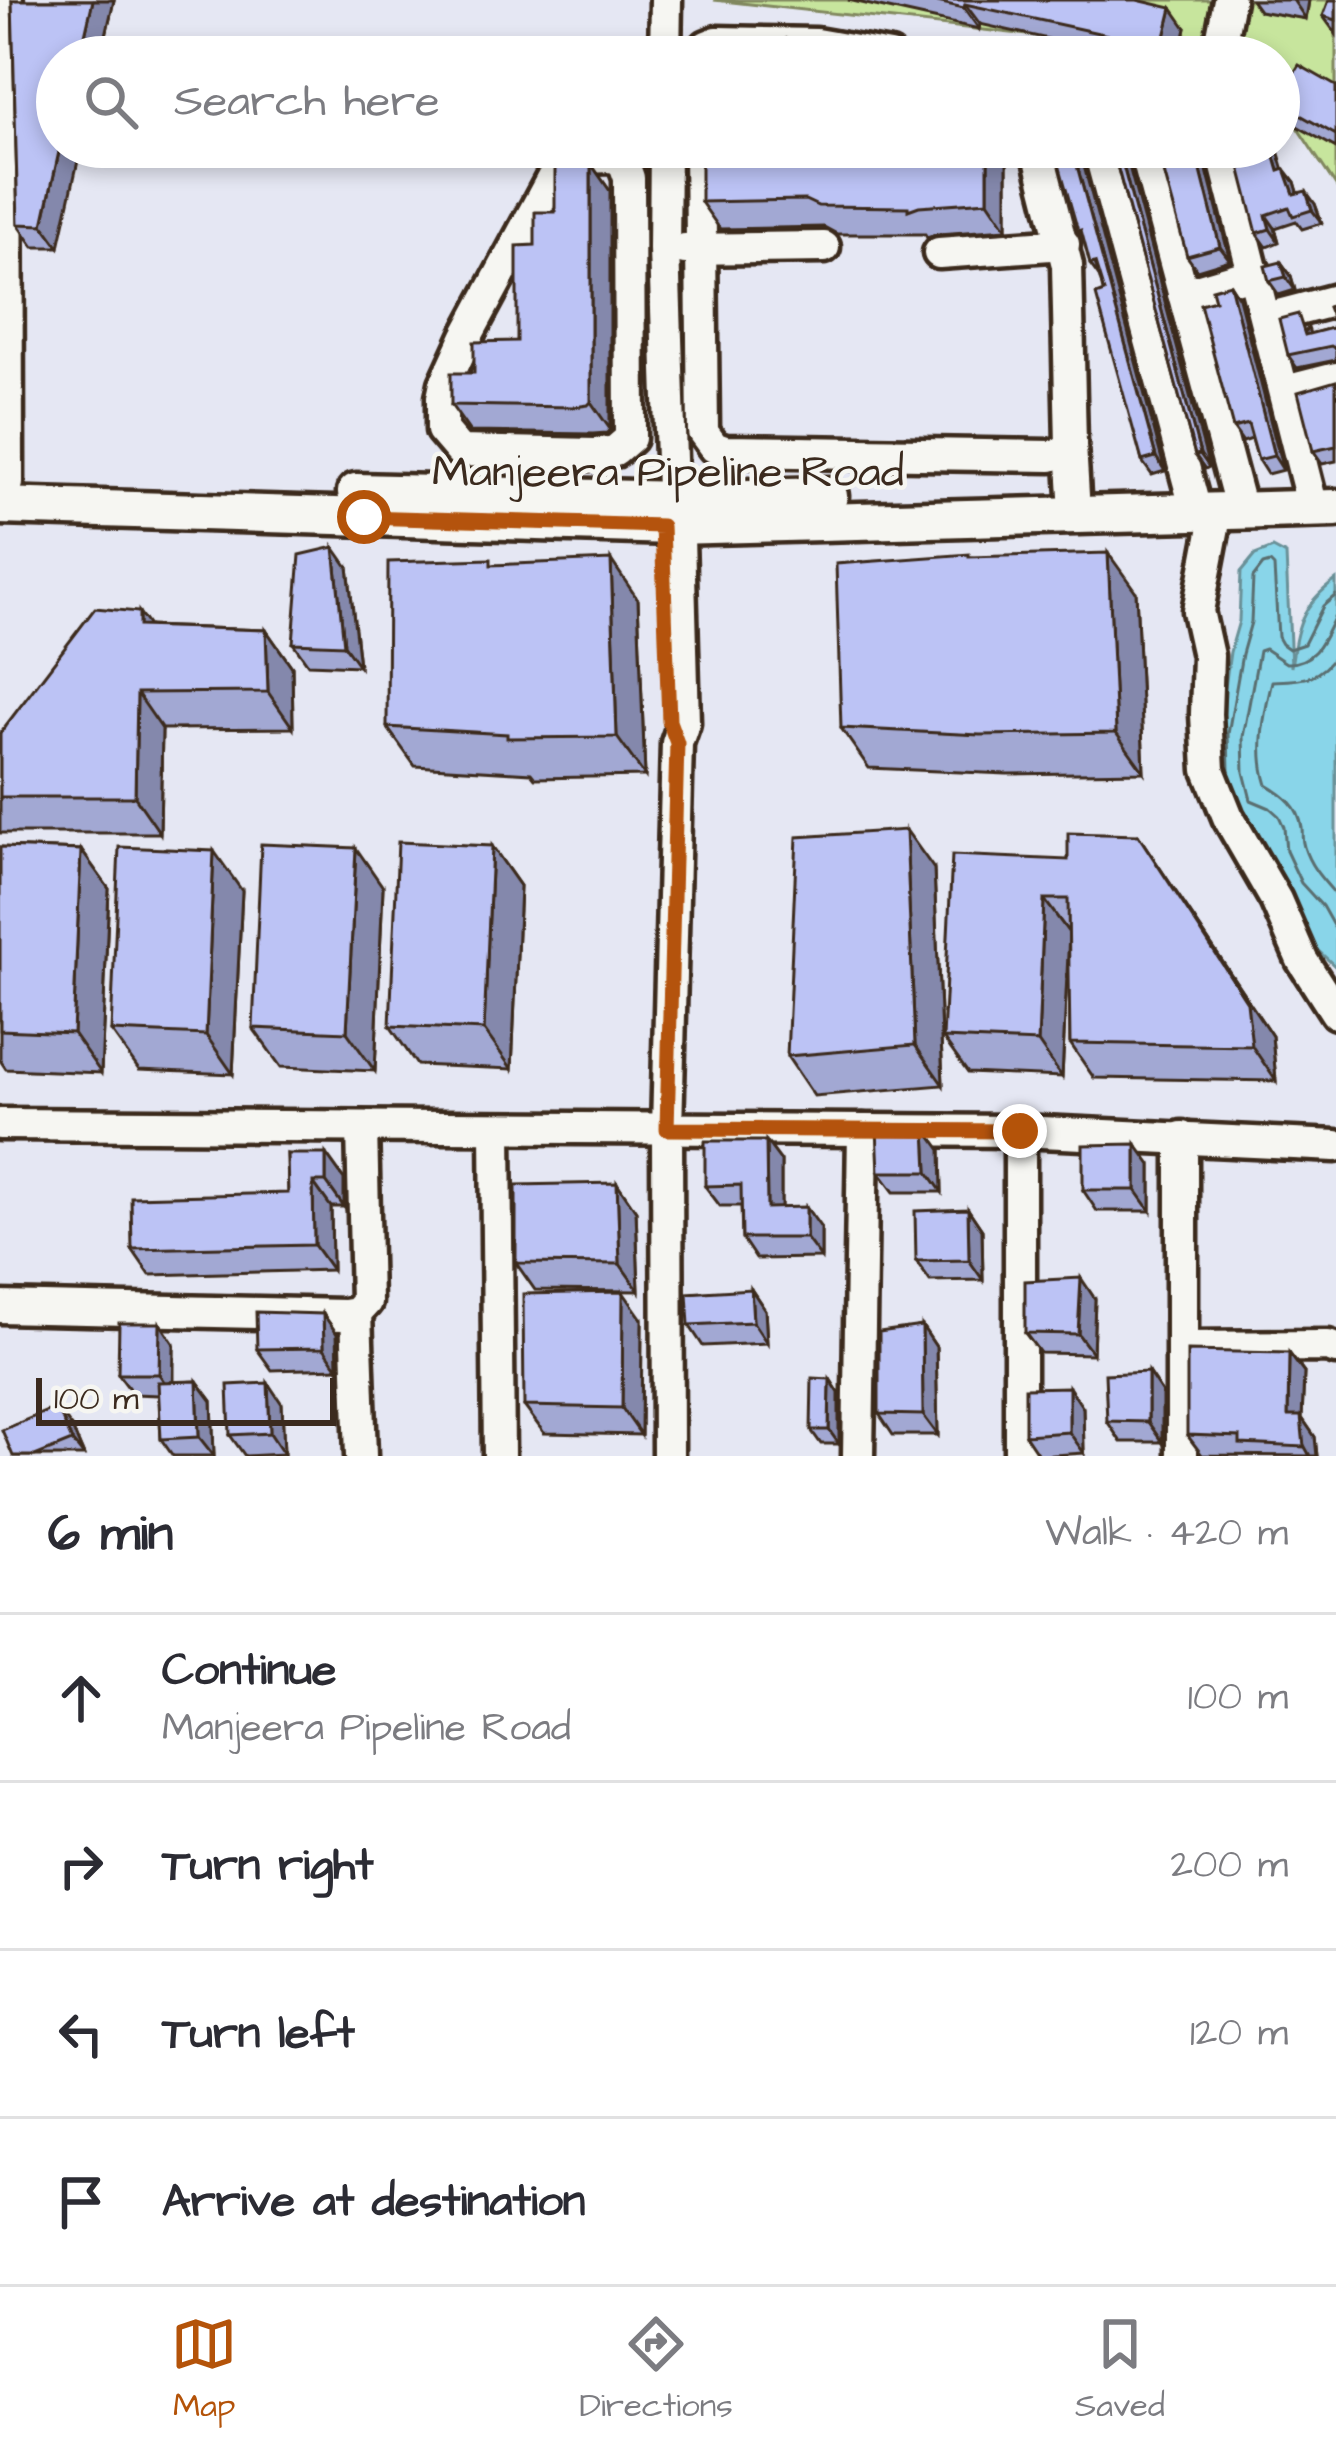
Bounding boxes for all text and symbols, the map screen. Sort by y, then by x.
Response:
search box [36,36,1300,168]
icon: search [78,69,144,135]
text: Search here [174,71,440,133]
street label: Manjeera Pipeline Road [432,442,904,504]
route start [337,490,391,544]
route end [993,1104,1047,1158]
scale bar [36,1372,336,1425]
text: 100 m [54,1376,139,1422]
text: 6 min [48,1499,173,1570]
text: Walk · 420 m [1045,1507,1288,1561]
text: Continue [162,1640,336,1702]
icon: ahead [48,1665,114,1731]
text: 100 m [1188,1671,1288,1725]
text: Manjeera Pipeline Road [162,1702,571,1756]
icon: right [48,1833,114,1899]
text: Turn right [162,1835,374,1897]
text: 200 m [1171,1839,1288,1893]
icon: left [48,2001,114,2067]
text: Turn left [162,2003,355,2065]
text: 120 m [1190,2007,1288,2061]
icon: arrive [48,2169,114,2235]
text: Arrive at destination [162,2171,585,2233]
tab: Map [171,2311,237,2429]
tab: Directions [579,2311,733,2429]
tab: Saved [1075,2311,1165,2429]

